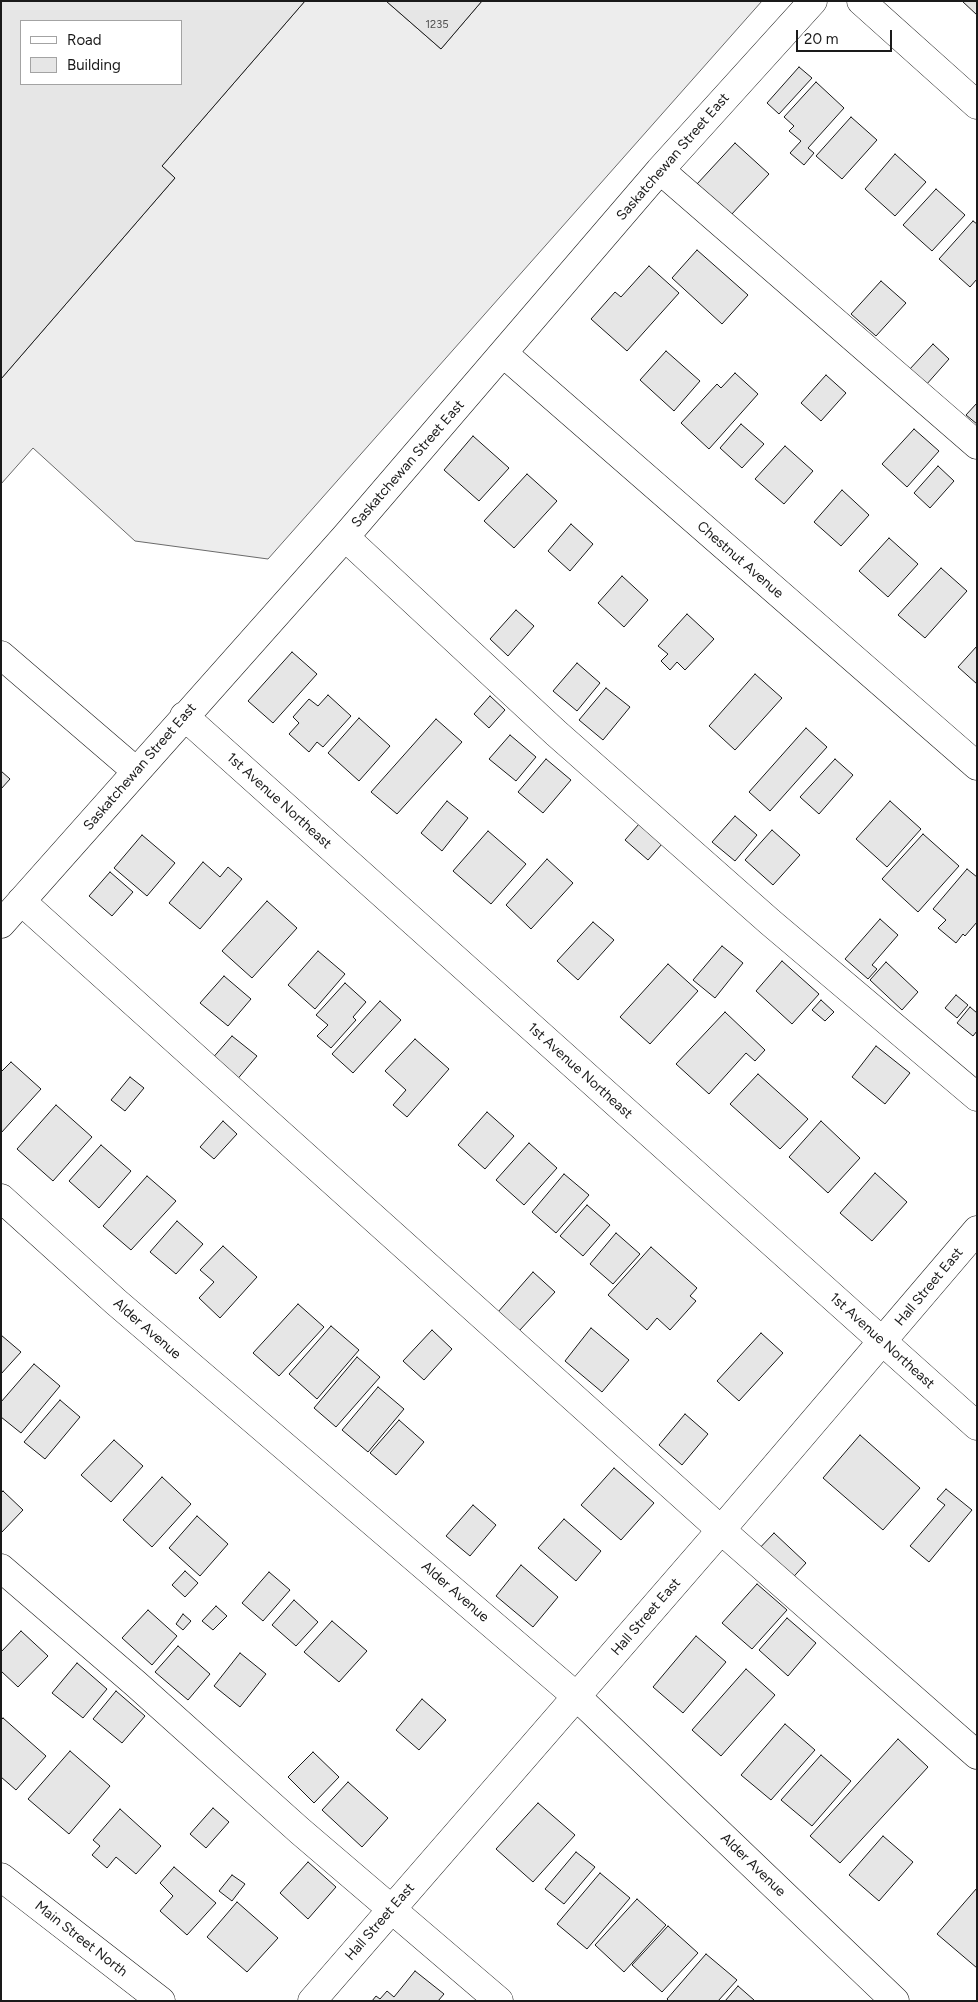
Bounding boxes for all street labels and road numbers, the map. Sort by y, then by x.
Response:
street label: Saskatchewan Street East [613,90,733,224]
street label: Saskatchewan Street East [348,397,468,531]
street label: Chestnut Avenue [693,518,787,602]
street label: Saskatchewan Street East [80,700,200,834]
street label: 1st Avenue Northeast [223,750,335,852]
street label: 1st Avenue Northeast [524,1020,636,1122]
street label: Hall Street East [891,1244,967,1330]
street label: 1st Avenue Northeast [826,1290,938,1392]
street label: Alder Avenue [110,1295,184,1363]
street label: Alder Avenue [418,1558,492,1626]
street label: Hall Street East [608,1575,684,1659]
street label: Alder Avenue [717,1830,789,1900]
street label: Hall Street East [342,1880,418,1964]
street label: Main Street North [31,1898,131,1980]

